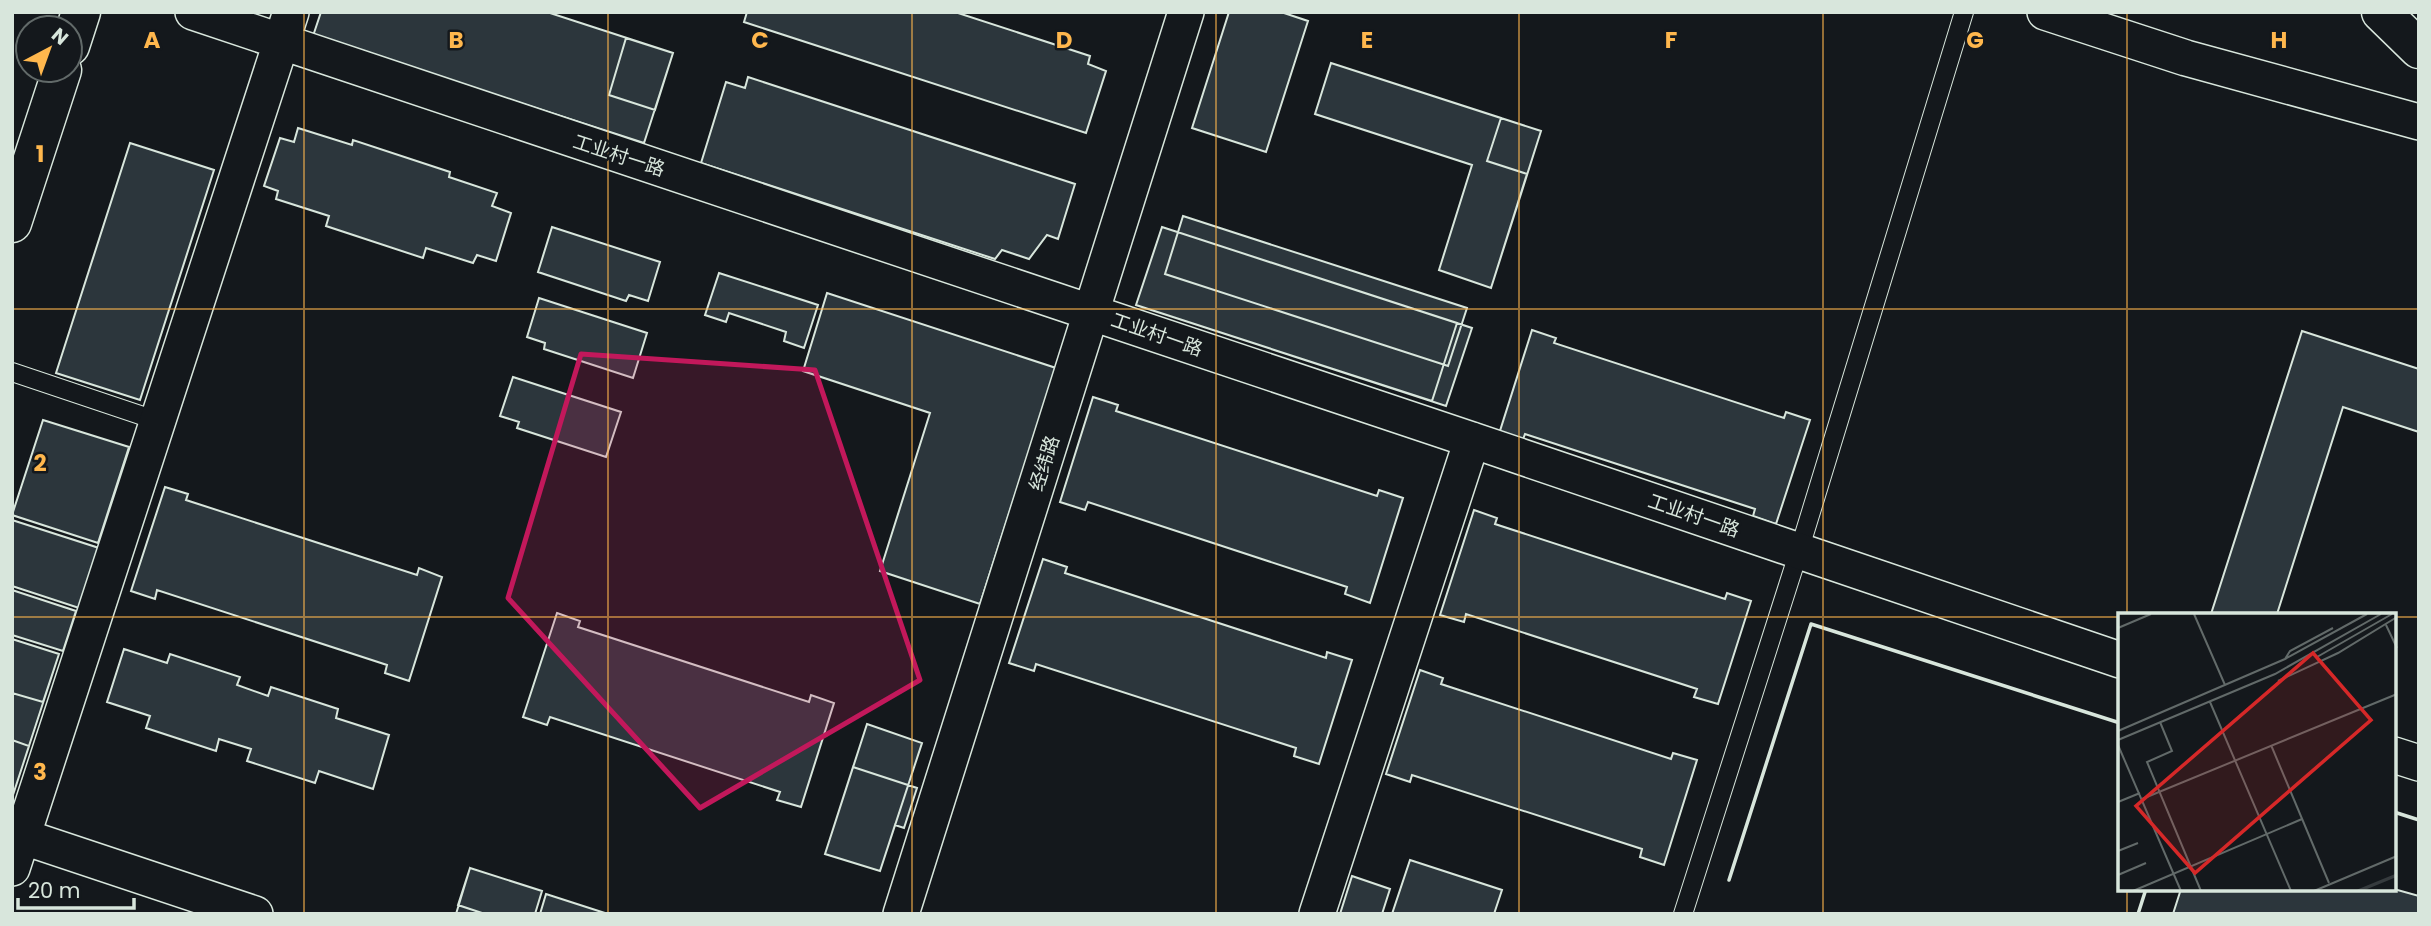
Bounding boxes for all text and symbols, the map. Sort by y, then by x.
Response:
north arrow [14,14,84,84]
text: N [46,22,74,51]
text: A [144,24,161,56]
text: B [448,24,464,56]
text: C [751,24,769,56]
text: D [1056,24,1072,56]
text: E [1361,24,1373,56]
text: F [1665,24,1677,56]
text: G [1966,24,1984,56]
text: H [2271,24,2287,56]
street label: 工业村一路 [569,128,668,183]
text: 1 [36,138,44,170]
street label: 工业村一路 [1108,306,1206,363]
street label: 经纬路 [1023,432,1066,494]
text: 2 [33,447,47,479]
street label: 工业村一路 [1645,487,1743,544]
inset map [2118,613,2396,891]
text: 3 [33,756,47,788]
scale bar [18,866,133,910]
text: 20 m [28,876,81,905]

